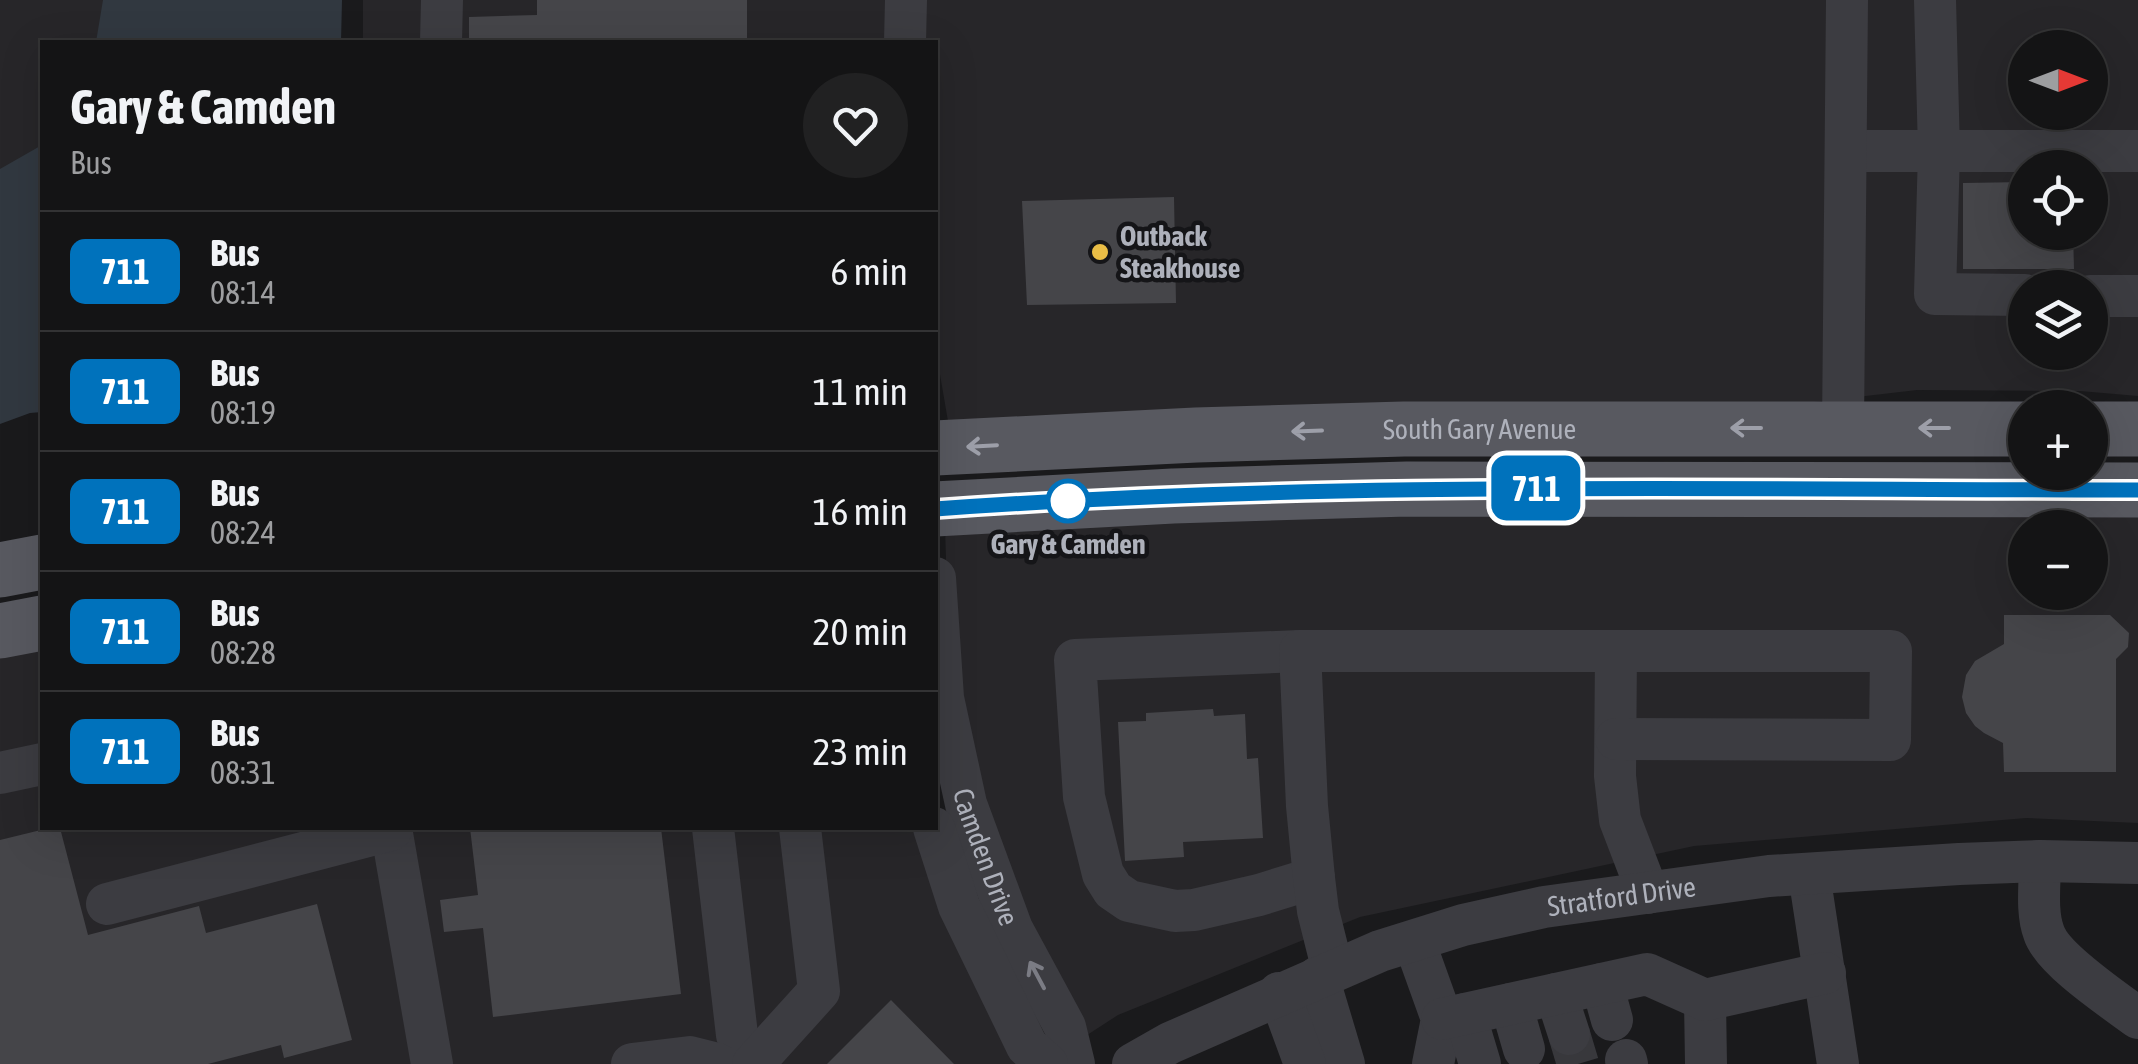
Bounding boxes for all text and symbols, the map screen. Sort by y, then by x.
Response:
north arrow [2008,30,2108,130]
map controls [2008,30,2108,610]
button: heart [803,73,908,178]
text: Gary & Camden [70,79,336,134]
text: Bus [70,144,112,181]
button: locate [2008,150,2108,250]
place label: Outback Steakhouse [1120,220,1240,284]
text: Bus [210,231,260,274]
marker: Outback Steakhouse [1089,241,1111,263]
text: 6 min [830,250,908,293]
text: 711 [100,251,150,291]
button: layers [2008,270,2108,370]
text: 08:14 [210,274,276,311]
text: Bus [210,351,260,394]
text: 11 min [813,370,908,413]
text: 711 [100,371,150,411]
button: + [2008,390,2108,490]
text: 08:19 [210,394,276,431]
street label: South Gary Avenue [1383,413,1576,446]
one-way arrow [1730,418,1762,438]
one-way arrow [1919,418,1952,438]
one-way arrow [1291,422,1323,441]
one-way arrow [967,437,999,456]
line badge: 711 [1478,456,1594,520]
text: 711 [1511,468,1561,508]
text: Bus [210,471,260,514]
marker: Gary & Camden [1047,480,1089,522]
text: 16 min [813,490,908,533]
text: 711 [100,491,150,531]
button: − [2008,510,2108,610]
text: 08:24 [210,514,276,551]
place label: Gary & Camden [990,528,1146,560]
text: Bus [210,591,260,634]
text: 20 min [813,610,908,653]
text: 711 [100,611,150,651]
text: 08:28 [210,634,276,671]
text: Bus [210,711,260,754]
text: 23 min [813,730,908,773]
text: 711 [100,731,150,771]
text: 08:31 [210,754,276,791]
street label: Camden Drive [947,785,1025,930]
street label: Stratford Drive [1545,870,1698,922]
one-way arrow [1026,960,1046,990]

